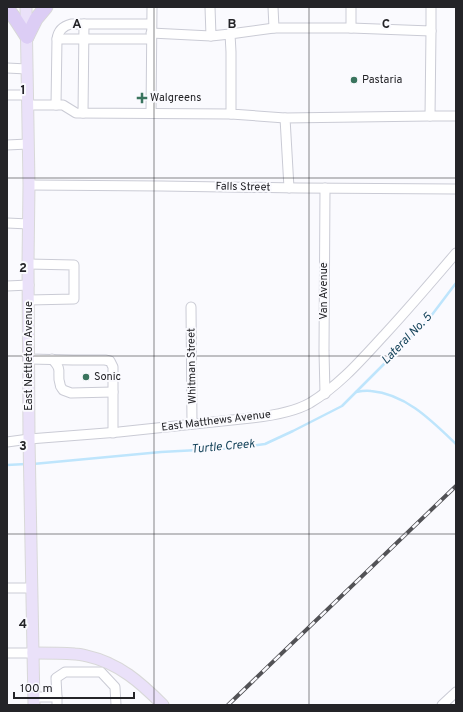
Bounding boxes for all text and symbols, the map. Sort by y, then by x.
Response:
text: A [72,17,82,33]
text: B [228,17,237,33]
text: C [382,17,390,33]
place label: Pastaria [362,73,403,87]
marker: Pastaria [349,75,359,85]
text: 1 [20,83,26,99]
place label: Walgreens [150,91,201,105]
marker: Walgreens [137,93,147,103]
street label: Falls Street [215,180,271,194]
text: 2 [19,261,27,277]
street label: Van Avenue [317,262,331,320]
street label: East Nettleton Avenue [22,301,36,411]
water label: Lateral No. 5 [378,309,436,368]
street label: Whitman Street [184,328,200,404]
place label: Sonic [94,370,121,384]
marker: Sonic [81,372,91,382]
street label: East Matthews Avenue [160,407,272,435]
water label: Turtle Creek [191,436,256,458]
text: 3 [19,439,27,455]
text: 4 [19,617,27,633]
scale bar [14,674,134,700]
text: 100 m [20,681,53,697]

